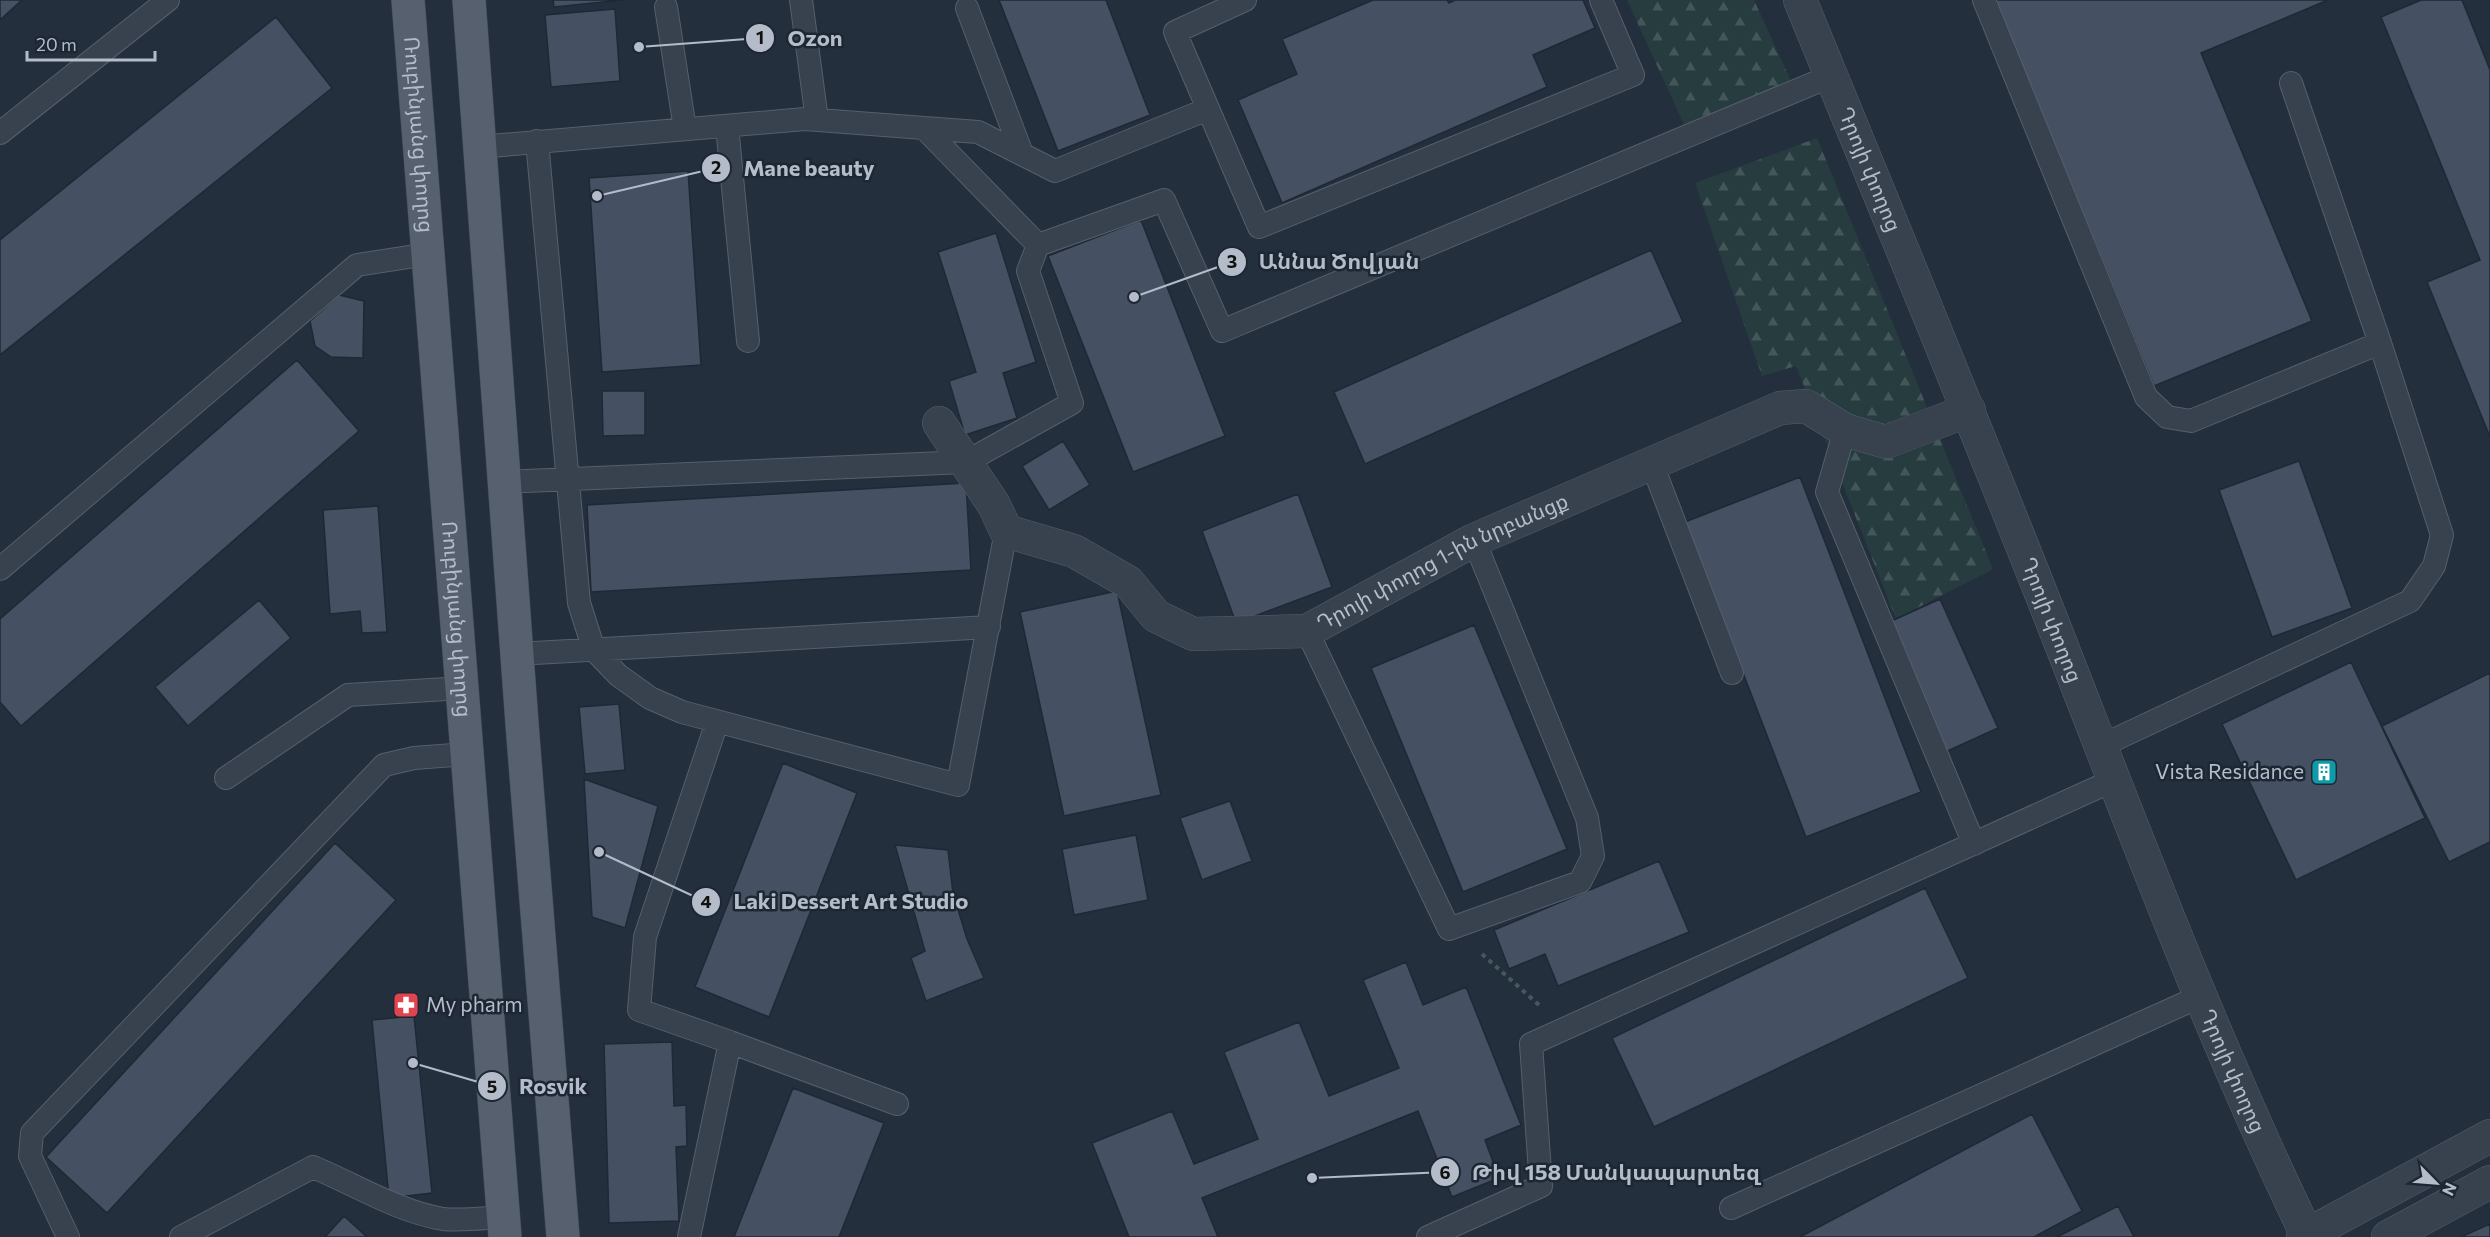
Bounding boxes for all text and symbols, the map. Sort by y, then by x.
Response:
callout: Ozon [745,18,854,58]
scale bar [27,24,154,62]
text: Ozon [787,24,843,51]
text: 1 [756,26,764,48]
text: 20 m [36,33,77,55]
street label: Ռուբինյանց փողոց [400,35,440,234]
street label: Դրոյի փողոց [1834,103,1908,235]
callout: Mane beauty [701,148,886,188]
text: Mane beauty [743,154,875,181]
text: 2 [711,156,721,178]
callout: Աննա Ծովյան [1217,242,1432,282]
text: Աննա Ծովյան [1259,247,1419,274]
text: 3 [1227,250,1237,272]
street label: Դրոյի փողոց 1-ին նրբանցք [1312,487,1572,634]
street label: Ռուբինյանց փողոց [438,520,478,718]
street label: Դրոյի փողոց [2017,553,2089,686]
building icon: Vista Residance [2309,757,2339,787]
place label: Vista Residance [2155,758,2304,783]
callout: Laki Dessert Art Studio [691,882,980,922]
text: Laki Dessert Art Studio [734,887,969,914]
text: 4 [700,890,712,912]
pharmacy icon: My pharm [391,990,421,1020]
place label: My pharm [426,991,522,1016]
street label: Դրոյի փողոց [2196,1005,2272,1137]
callout: Rosvik [477,1066,599,1106]
text: Rosvik [519,1072,587,1099]
text: 5 [487,1075,497,1097]
callout: Թիվ 158 Մանկապարտեզ [1430,1152,1772,1192]
north arrow [2406,1153,2466,1213]
text: Թիվ 158 Մանկապարտեզ [1472,1158,1762,1185]
text: 6 [1439,1161,1451,1183]
text: N [2439,1180,2461,1199]

